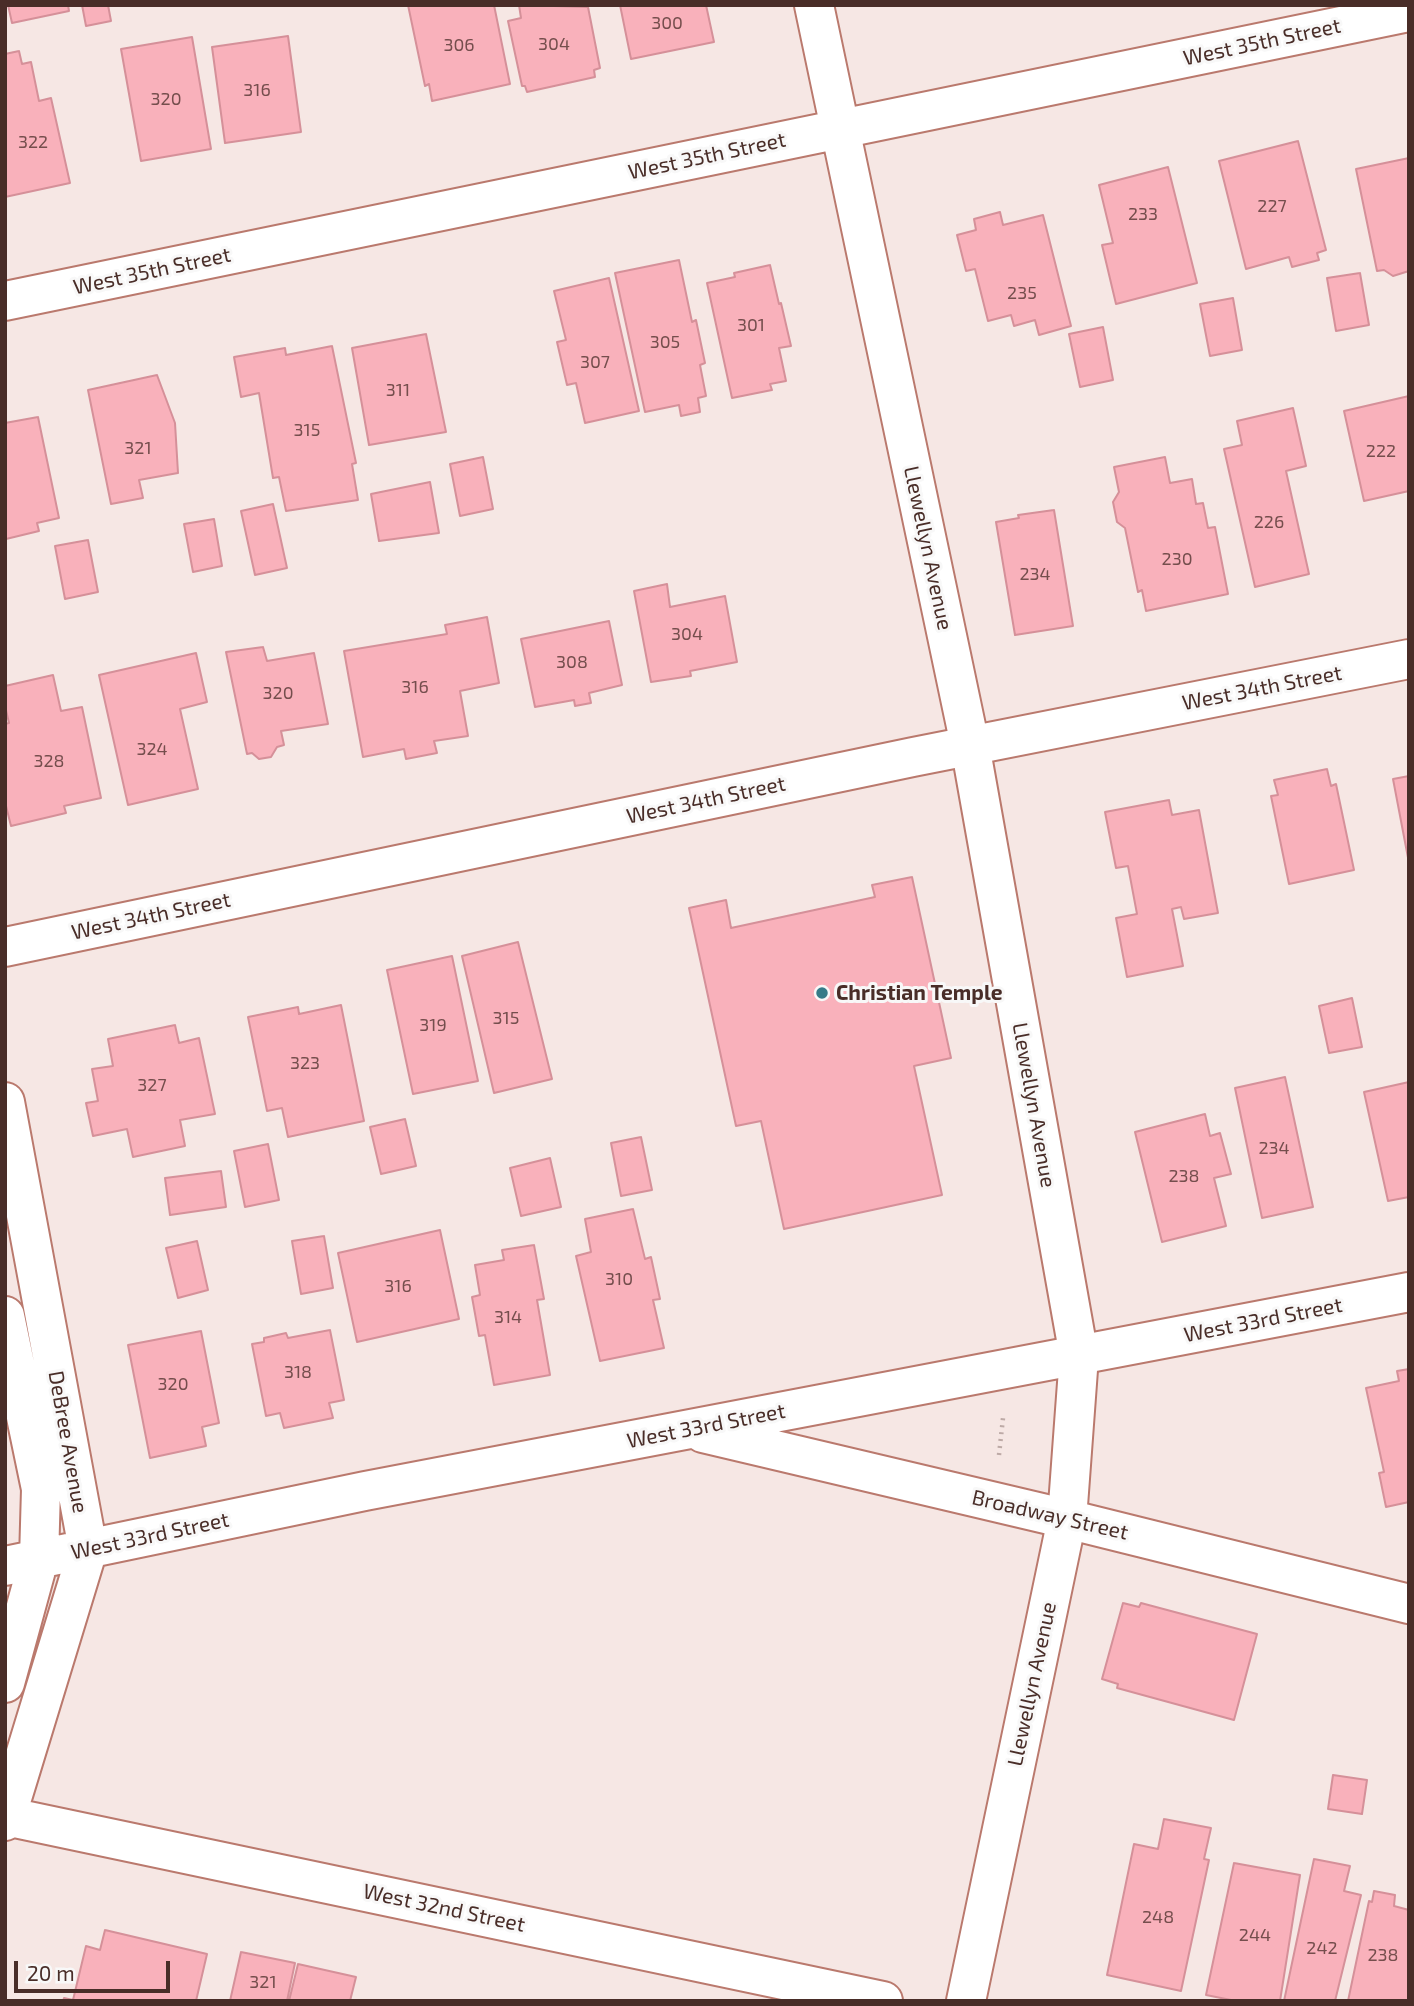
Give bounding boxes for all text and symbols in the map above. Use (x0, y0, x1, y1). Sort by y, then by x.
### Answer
house number: 300 (651, 12, 683, 34)
street label: West 35th Street (1181, 13, 1343, 71)
house number: 304 (538, 33, 570, 55)
house number: 306 (443, 34, 475, 56)
house number: 316 (243, 79, 271, 101)
house number: 320 (151, 88, 181, 110)
street label: West 35th Street (626, 127, 788, 185)
house number: 322 (18, 131, 48, 153)
house number: 227 (1257, 195, 1287, 217)
house number: 233 (1128, 203, 1158, 225)
street label: West 35th Street (71, 242, 233, 300)
house number: 235 (1007, 282, 1037, 304)
house number: 301 (737, 314, 765, 336)
house number: 305 (650, 331, 680, 353)
house number: 307 (580, 351, 610, 373)
house number: 311 (386, 379, 410, 401)
house number: 315 (294, 419, 320, 441)
house number: 321 (124, 437, 152, 459)
house number: 222 (1366, 440, 1396, 462)
street label: Llewellyn Avenue (898, 464, 958, 632)
house number: 226 (1254, 511, 1284, 533)
house number: 230 (1162, 548, 1192, 570)
house number: 234 (1019, 563, 1051, 585)
house number: 304 (671, 623, 703, 645)
house number: 308 (556, 651, 588, 673)
street label: West 34th Street (1180, 660, 1344, 716)
house number: 316 (401, 676, 429, 698)
house number: 320 (263, 682, 293, 704)
house number: 324 (136, 738, 168, 760)
house number: 328 (33, 750, 65, 772)
street label: West 34th Street (624, 771, 788, 829)
street label: West 34th Street (69, 887, 233, 945)
place label: Christian Temple (836, 980, 1003, 1006)
marker: Christian Temple (814, 985, 830, 1001)
house number: 315 (493, 1007, 519, 1029)
house number: 319 (419, 1014, 447, 1036)
street label: Llewellyn Avenue (1007, 1020, 1061, 1190)
house number: 323 (290, 1052, 320, 1074)
house number: 327 (137, 1074, 167, 1096)
house number: 234 (1258, 1137, 1290, 1159)
house number: 238 (1168, 1165, 1200, 1187)
house number: 310 (605, 1268, 633, 1290)
house number: 316 (384, 1275, 412, 1297)
street label: West 33rd Street (1182, 1292, 1344, 1348)
house number: 314 (494, 1306, 522, 1328)
house number: 318 (284, 1361, 312, 1383)
street label: DeBree Avenue (43, 1369, 93, 1515)
house number: 320 (158, 1373, 188, 1395)
street label: West 33rd Street (625, 1398, 787, 1454)
street label: Broadway Street (969, 1485, 1131, 1545)
street label: West 33rd Street (69, 1507, 231, 1565)
street label: Llewellyn Avenue (1002, 1600, 1062, 1768)
street label: West 32nd Street (361, 1879, 527, 1937)
house number: 248 (1142, 1906, 1174, 1928)
house number: 244 (1239, 1924, 1271, 1946)
house number: 242 (1306, 1937, 1338, 1959)
house number: 238 (1367, 1944, 1399, 1966)
scale bar (18, 1946, 173, 1990)
text: 20 m (27, 1960, 75, 1985)
house number: 321 (249, 1971, 277, 1993)

